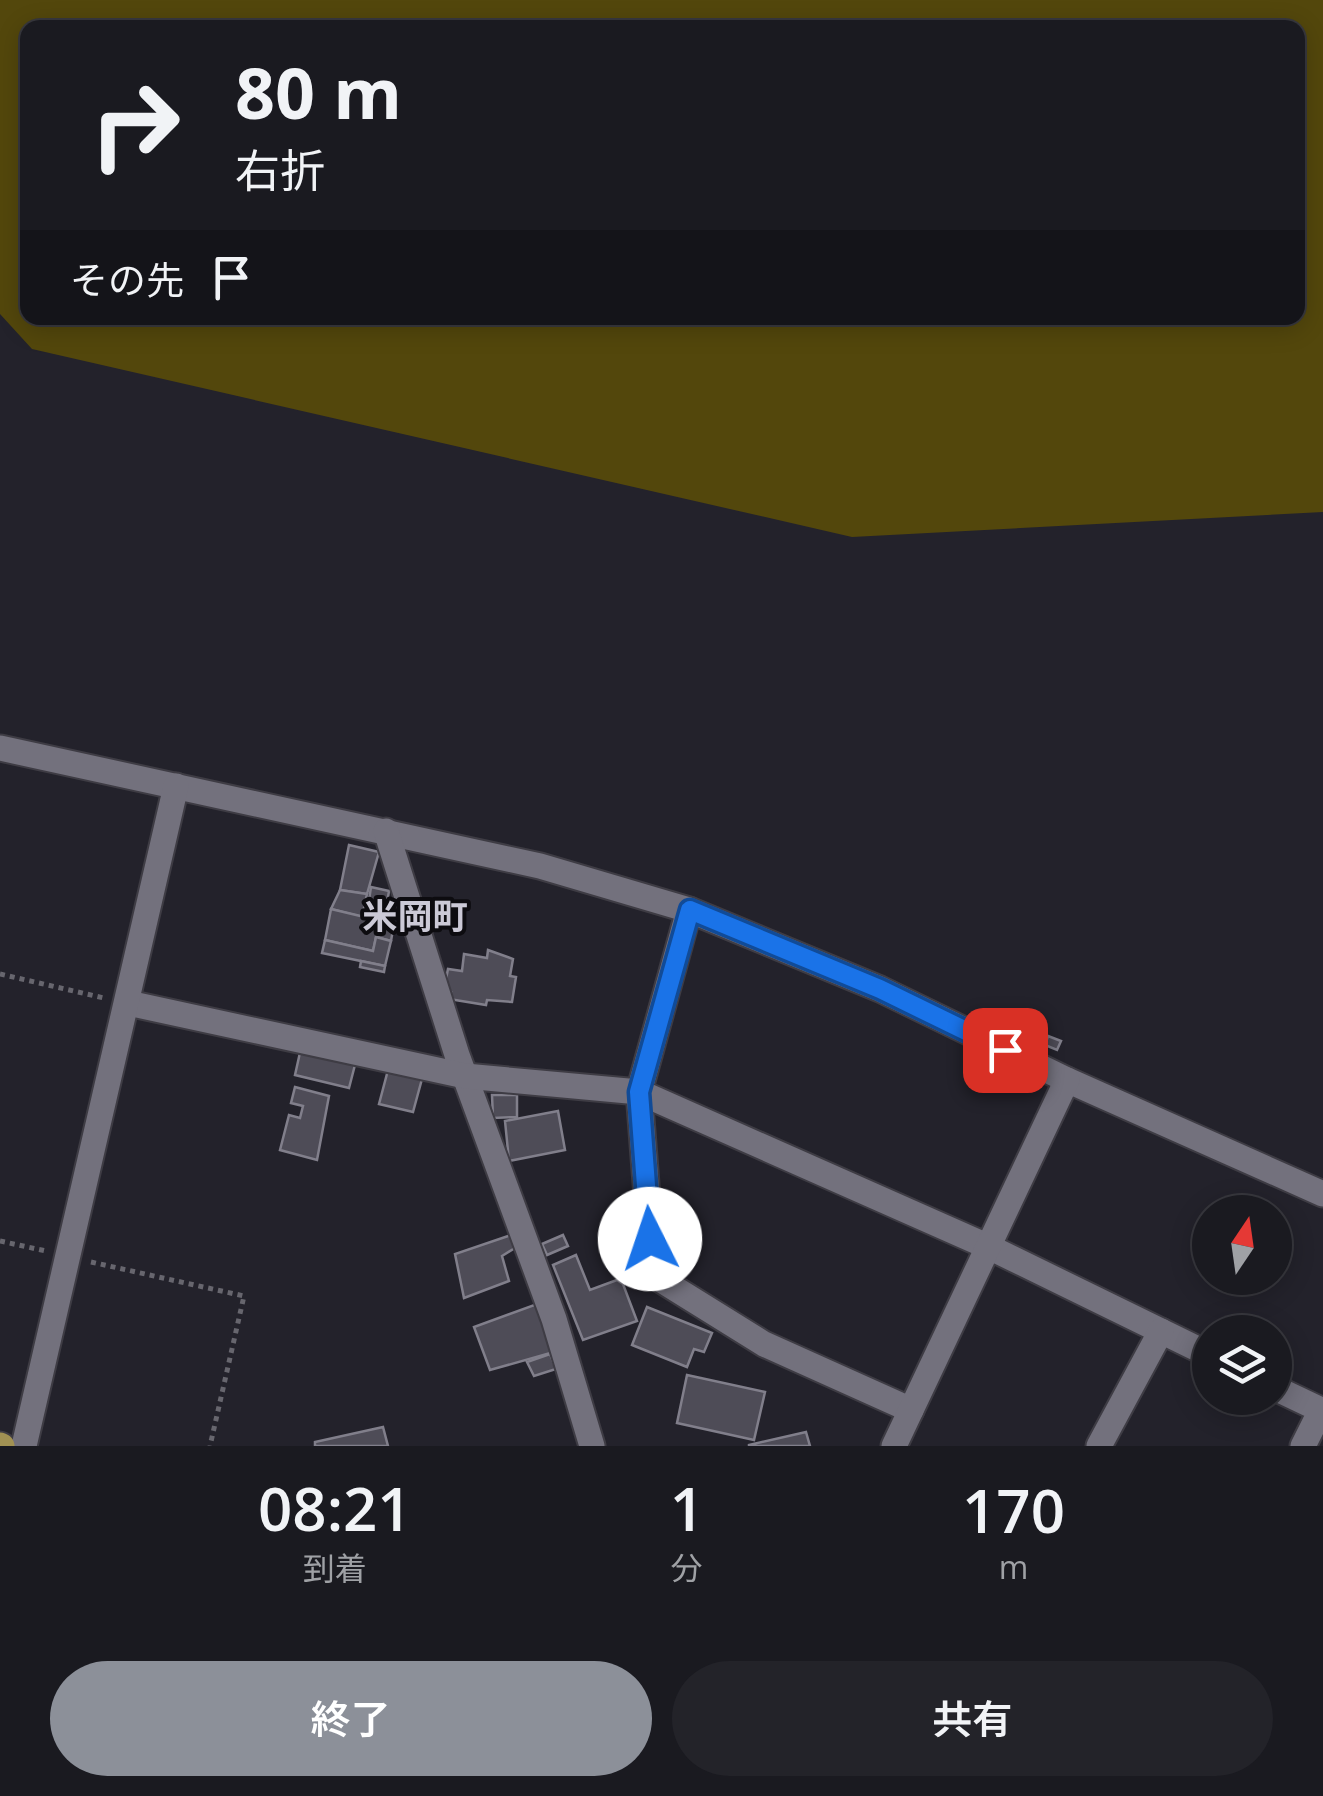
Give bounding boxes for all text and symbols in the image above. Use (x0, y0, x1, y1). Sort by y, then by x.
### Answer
text: 80 m (235, 44, 402, 140)
icon: right (70, 60, 200, 190)
text: 右折 (235, 139, 325, 200)
icon: arrive (204, 250, 259, 305)
text: その先 (70, 253, 184, 305)
district label: 米岡町 (362, 892, 468, 939)
pin (963, 1008, 1048, 1093)
icon: arrive (978, 1023, 1033, 1078)
position arrow (598, 1187, 702, 1291)
north arrow (1192, 1195, 1292, 1295)
map controls (1192, 1195, 1292, 1415)
button: layers (1192, 1315, 1292, 1415)
text: 08:21 (258, 1467, 412, 1549)
text: 1 (670, 1467, 704, 1549)
text: 170 (962, 1469, 1065, 1551)
text: m (999, 1545, 1028, 1588)
text: 到着 (303, 1546, 367, 1589)
text: 分 (671, 1546, 703, 1589)
button: 終了 (50, 1661, 652, 1776)
button: 共有 (672, 1661, 1273, 1776)

